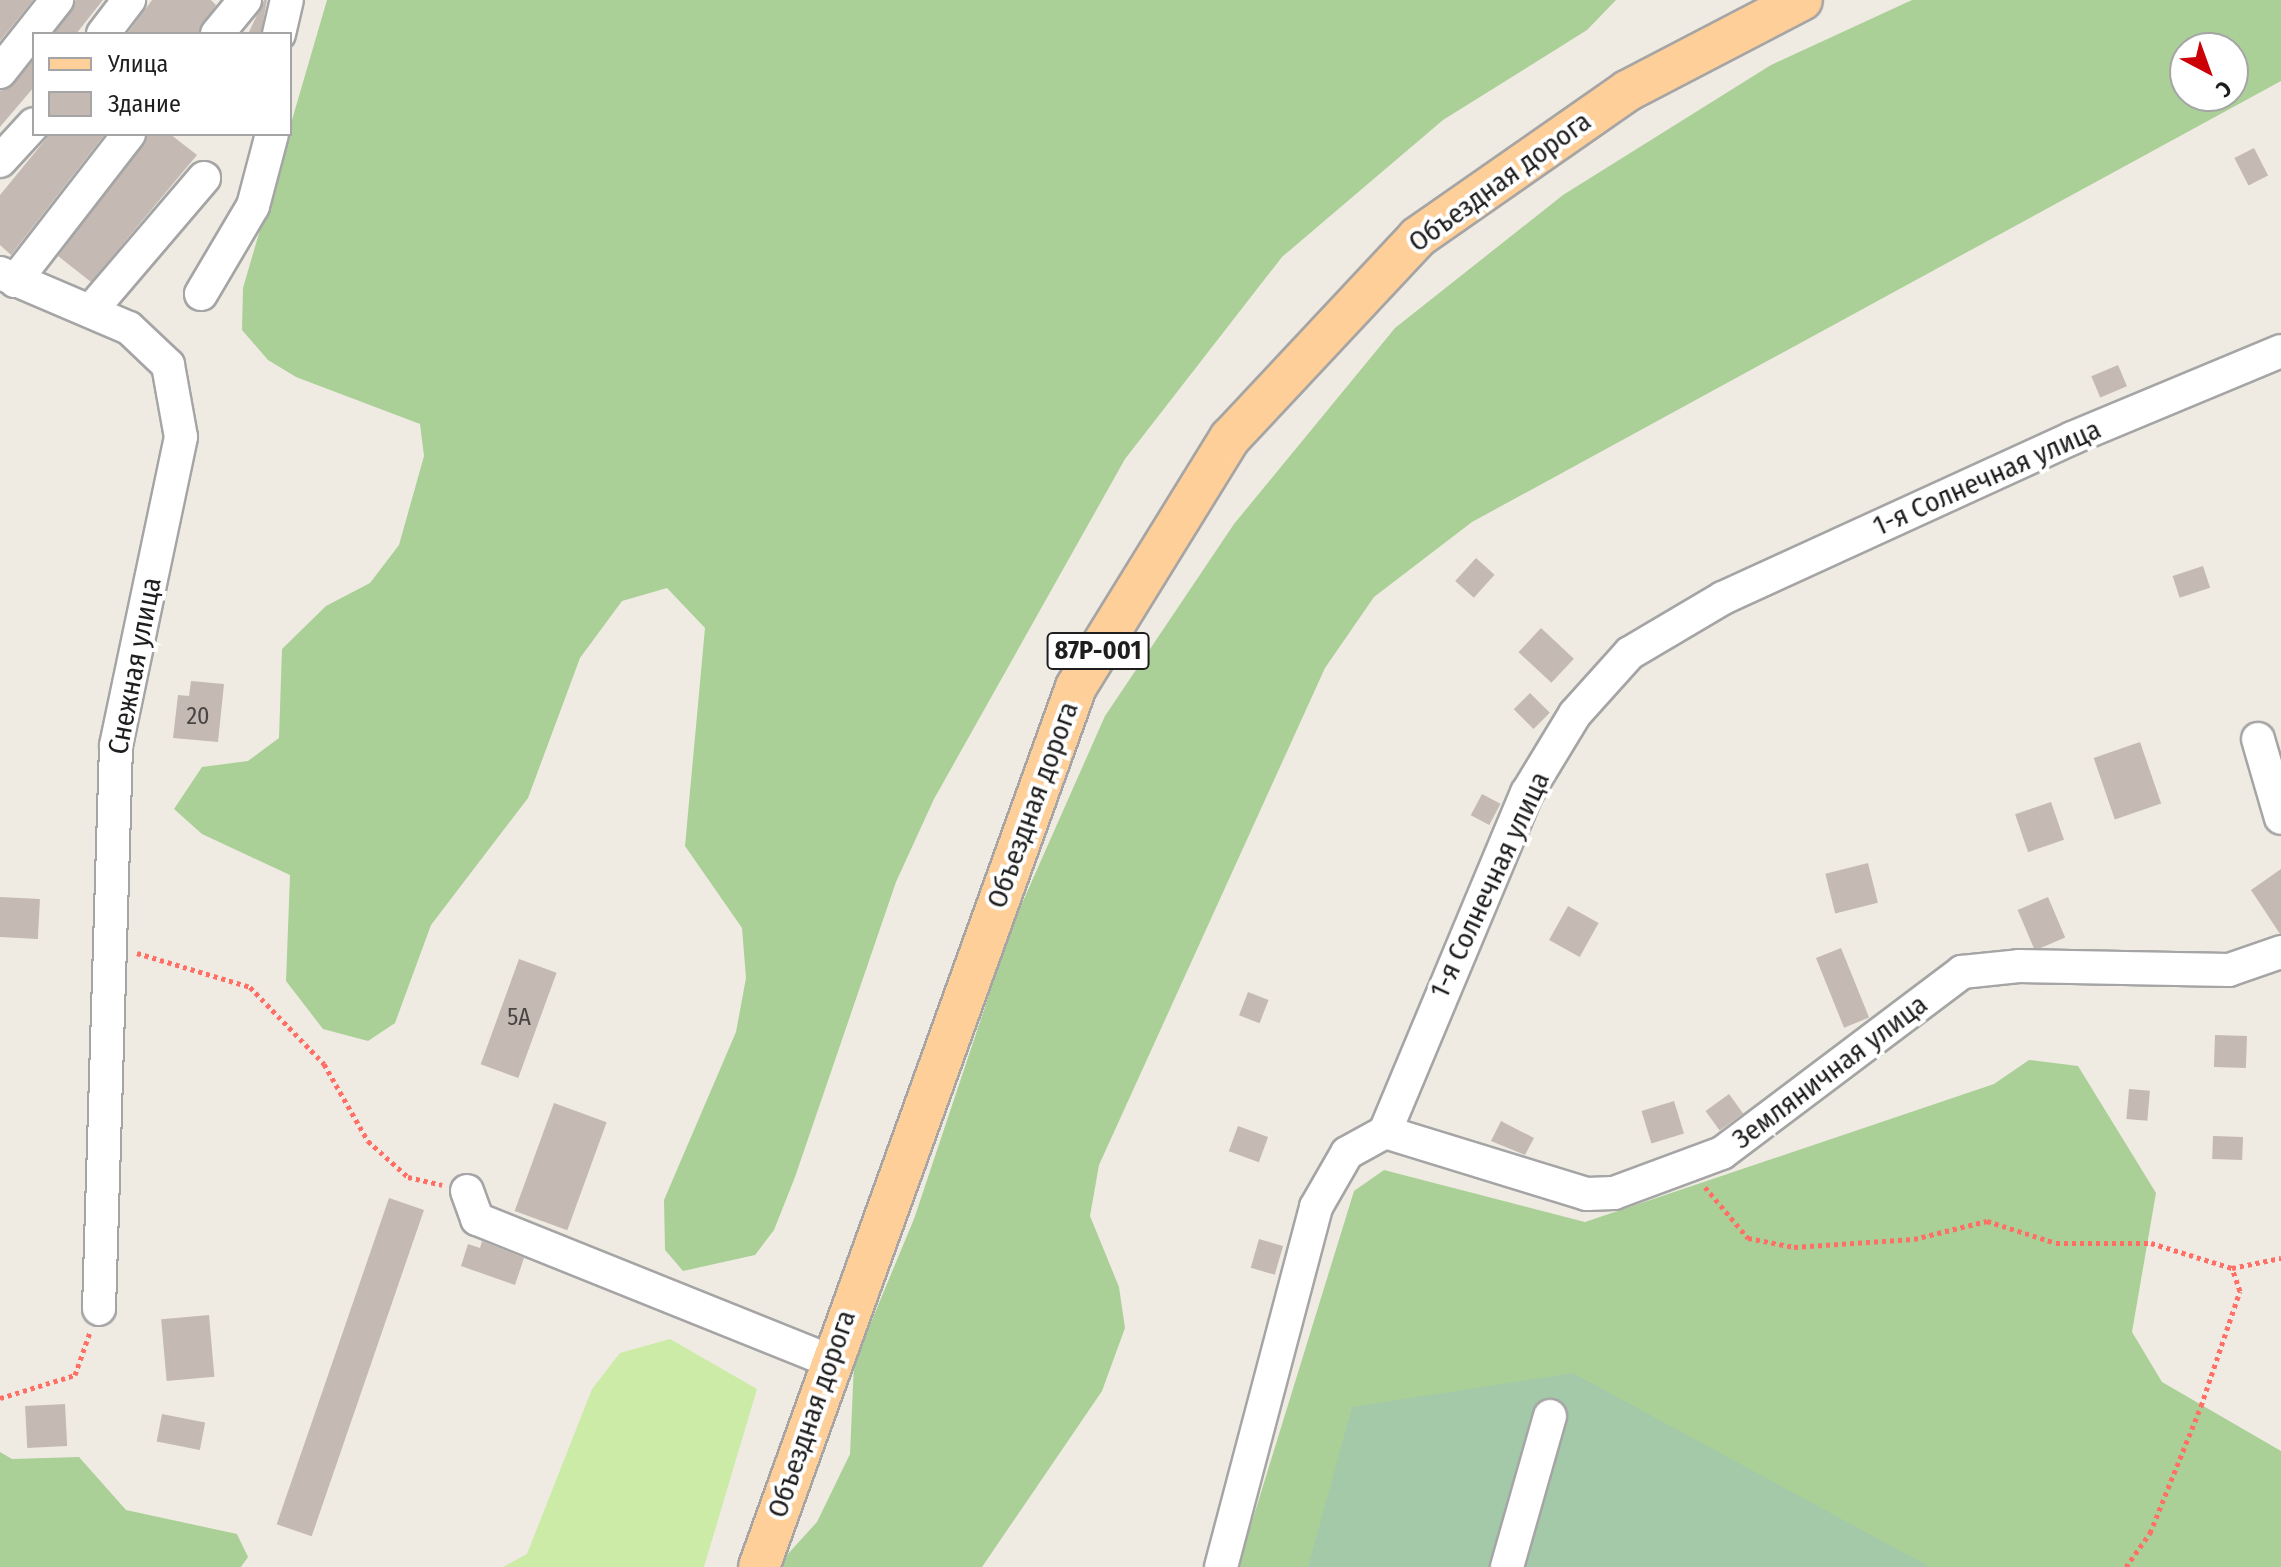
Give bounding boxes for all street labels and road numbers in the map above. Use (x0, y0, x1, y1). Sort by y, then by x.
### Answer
street label: Объездная дорога (1402, 105, 1598, 259)
street label: 1-я Солнечная улица (1868, 413, 2106, 543)
street label: Снежная улица (101, 575, 169, 757)
road number: 87Р-001 (1046, 629, 1150, 673)
street label: Объездная дорога (980, 697, 1086, 913)
street label: 1-я Солнечная улица (1423, 767, 1557, 1003)
street label: Земляничная улица (1726, 988, 1934, 1156)
street label: Объездная дорога (761, 1306, 863, 1522)

